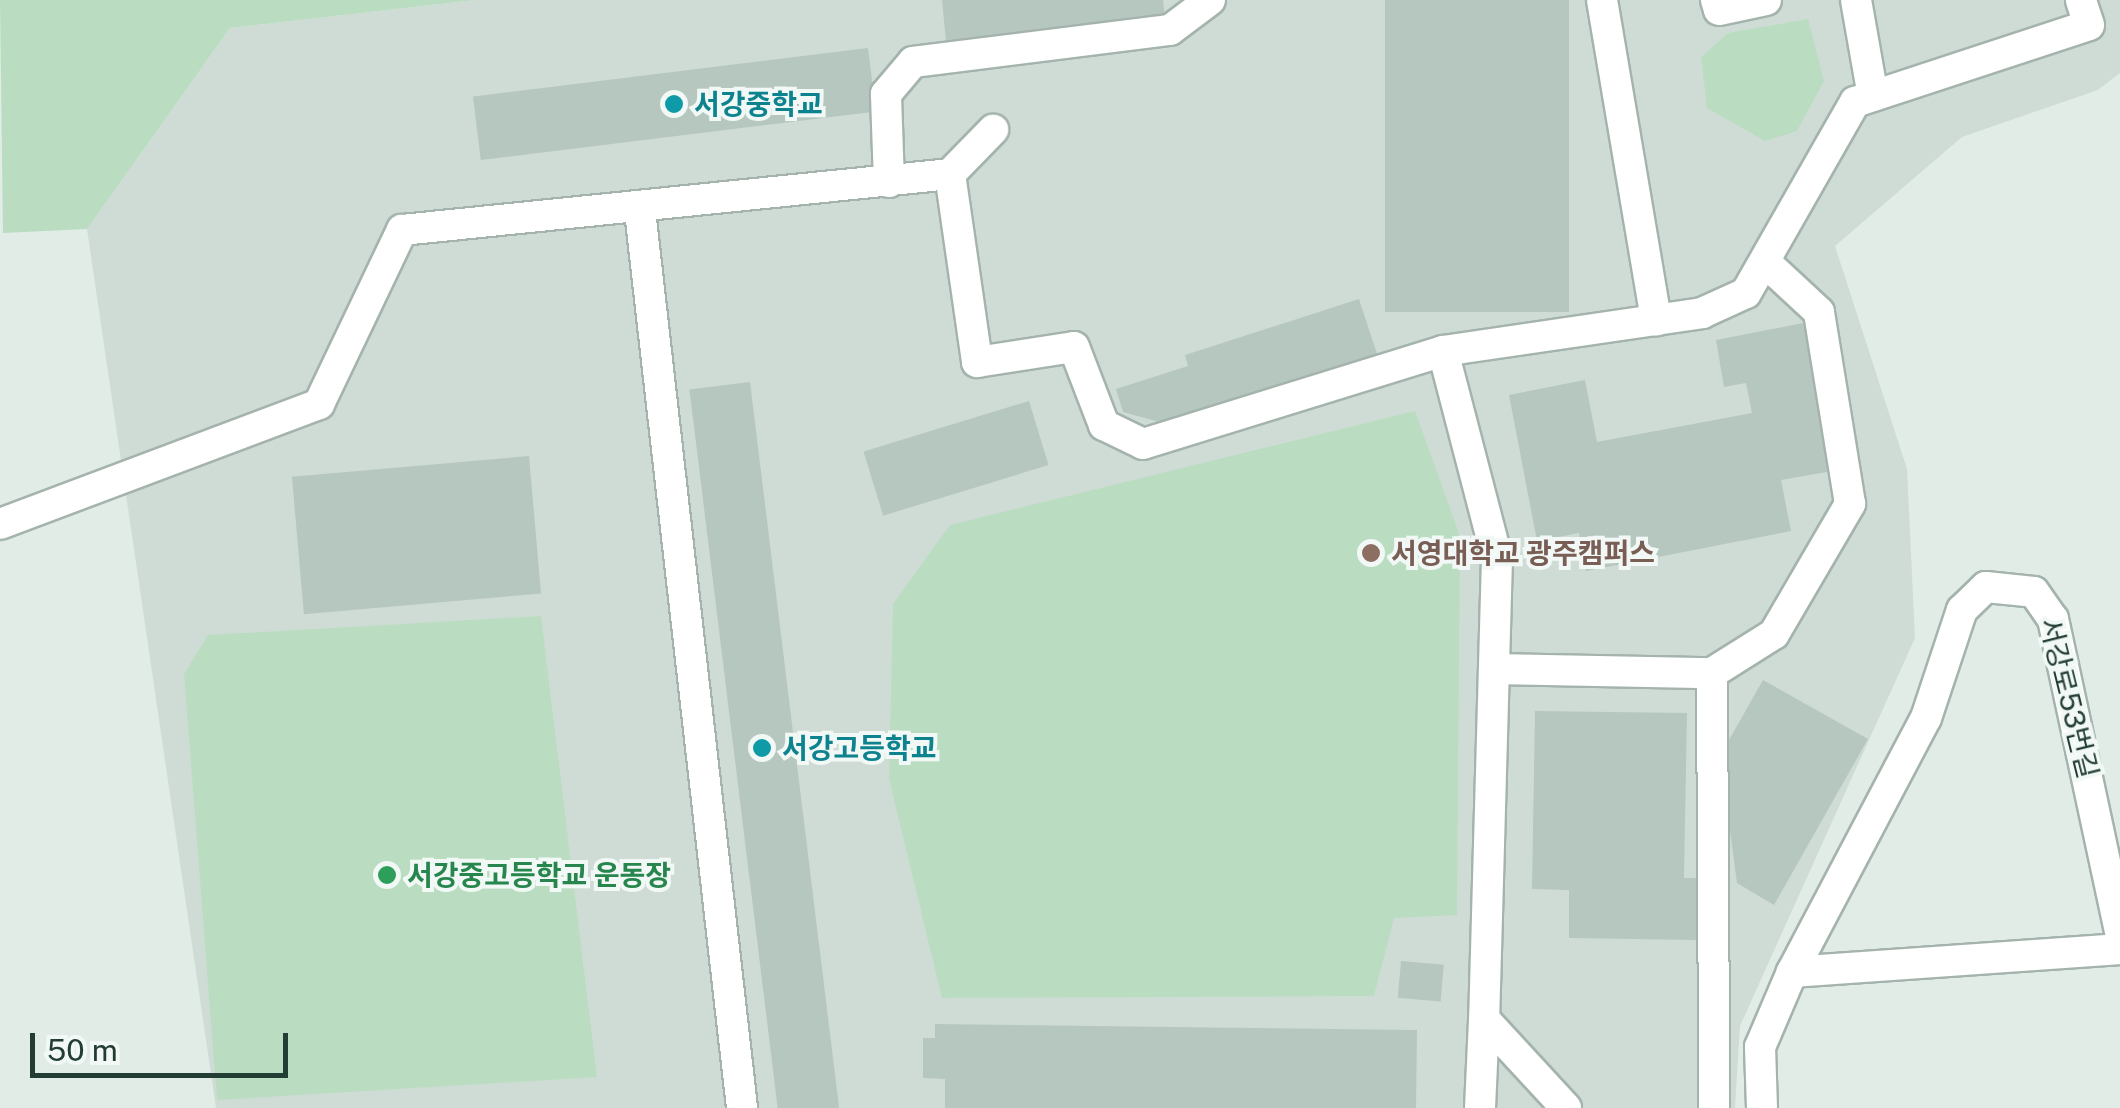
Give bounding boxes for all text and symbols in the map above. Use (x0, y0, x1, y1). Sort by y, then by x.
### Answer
place label: 서강중학교 (694, 87, 823, 121)
marker: 서강중학교 (663, 93, 685, 115)
place label: 서영대학교 광주캠퍼스 (1391, 536, 1655, 570)
marker: 서영대학교 광주캠퍼스 (1360, 542, 1382, 564)
street label: 서강로53번길 (2033, 614, 2105, 782)
place label: 서강고등학교 (782, 731, 937, 765)
marker: 서강고등학교 (751, 737, 773, 759)
place label: 서강중고등학교 운동장 (407, 858, 671, 892)
marker: 서강중고등학교 운동장 (376, 864, 398, 886)
scale bar (35, 1013, 292, 1075)
text: 50 m (47, 1032, 118, 1068)

